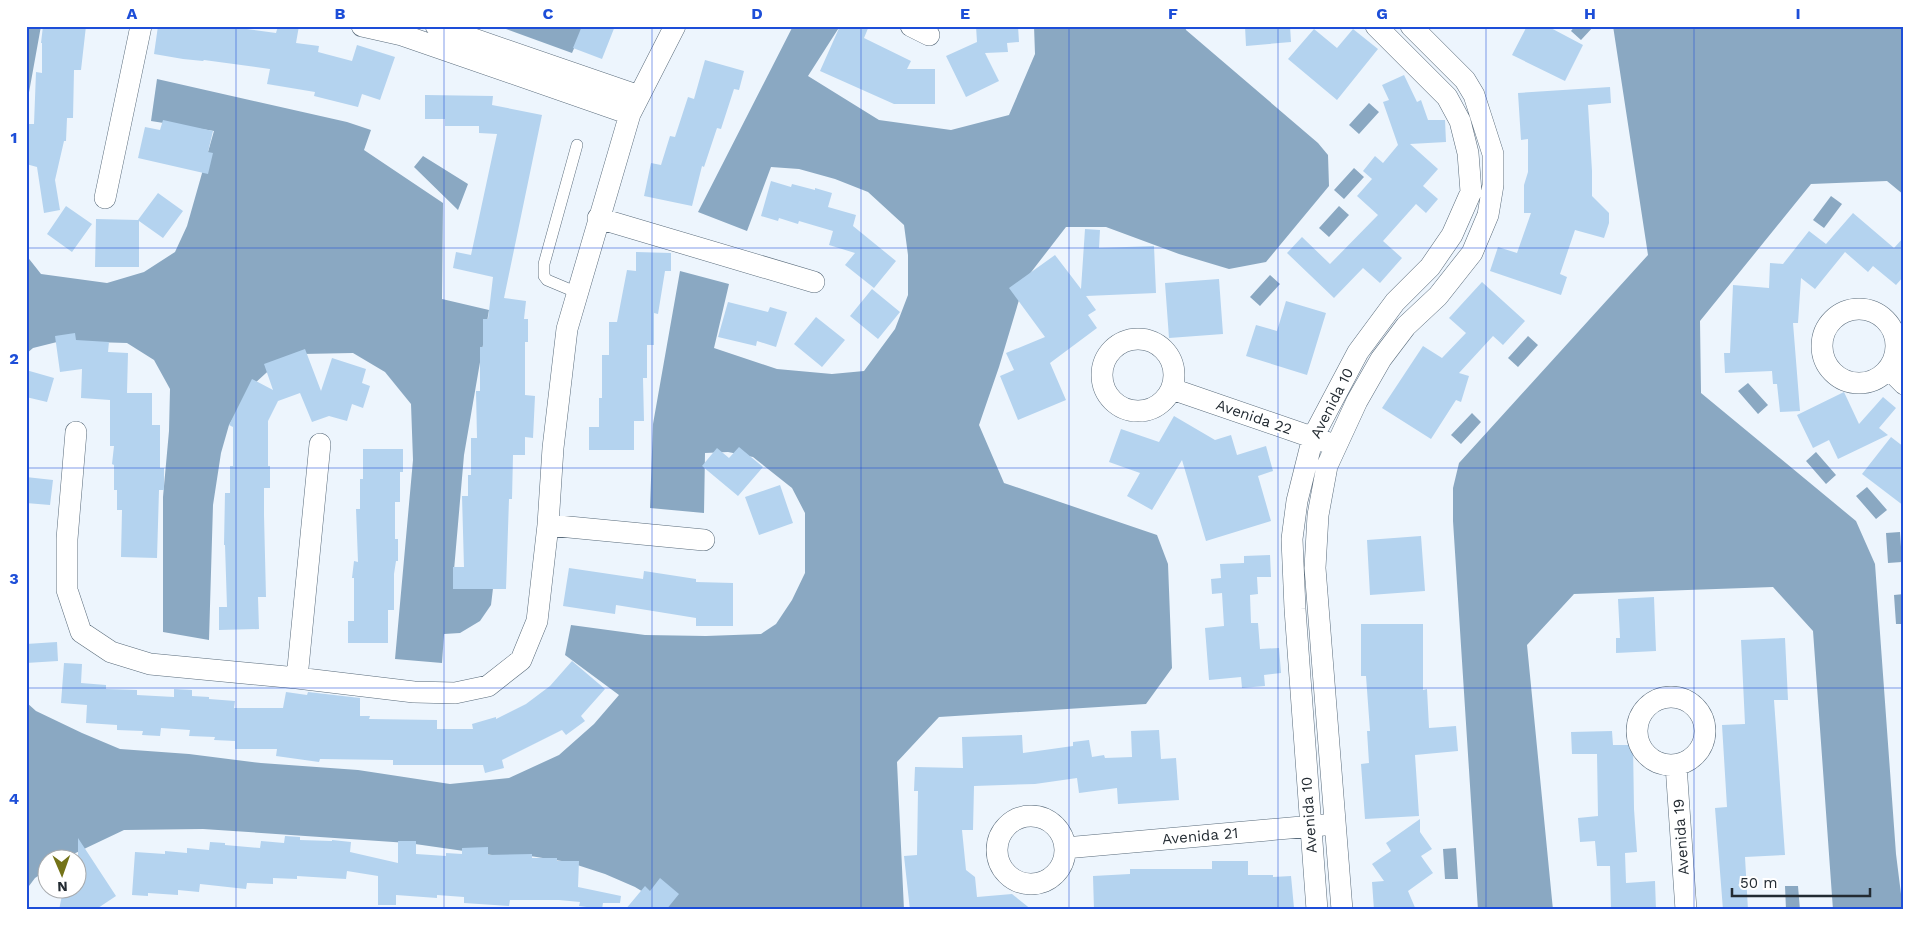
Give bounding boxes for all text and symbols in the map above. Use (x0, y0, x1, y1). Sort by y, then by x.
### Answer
text: A (127, 4, 138, 23)
text: B (335, 4, 346, 23)
text: C (543, 4, 554, 23)
text: D (751, 4, 763, 23)
text: E (960, 4, 970, 23)
text: F (1168, 4, 1178, 23)
text: G (1376, 4, 1388, 23)
text: H (1584, 4, 1596, 23)
text: I (1795, 4, 1801, 23)
text: 1 (11, 128, 17, 147)
text: 2 (9, 349, 19, 368)
street label: Avenida 10 (1307, 365, 1357, 441)
street label: Avenida 22 (1214, 396, 1294, 438)
text: 3 (9, 569, 19, 588)
street label: Avenida 10 (1297, 776, 1321, 854)
text: 4 (9, 789, 19, 808)
street label: Avenida 19 (1669, 798, 1693, 876)
street label: Avenida 21 (1161, 824, 1239, 848)
north arrow (38, 848, 88, 898)
scale bar (1732, 866, 1870, 898)
text: 50 m (1740, 874, 1777, 892)
text: N (57, 879, 68, 895)

